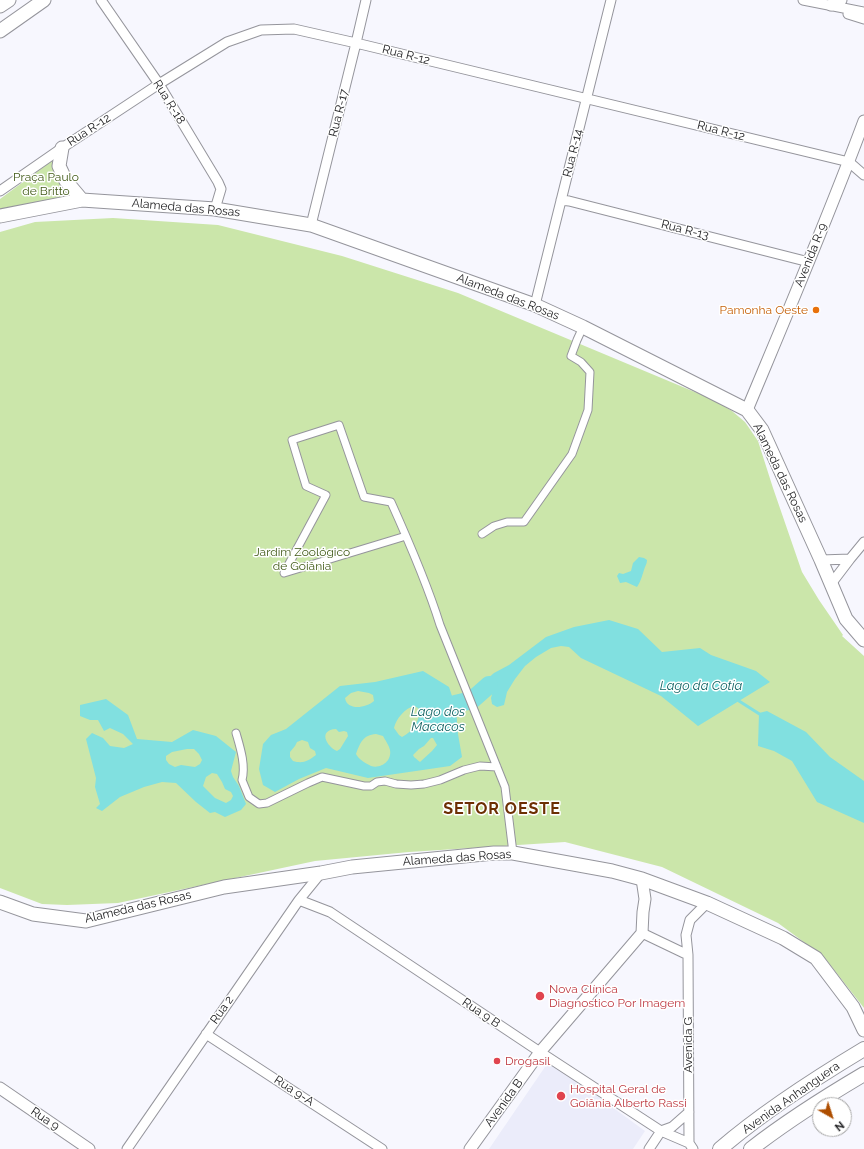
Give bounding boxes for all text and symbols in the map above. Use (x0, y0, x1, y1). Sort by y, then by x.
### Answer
street label: Rua R-12 (381, 42, 431, 68)
street label: Rua R-18 (150, 77, 188, 127)
street label: Rua R-17 (326, 88, 352, 138)
street label: Rua R-12 (65, 111, 113, 149)
street label: Rua R-12 (696, 118, 746, 144)
street label: Rua R-14 (560, 127, 586, 179)
park label: Praça Paulo de Britto (13, 170, 79, 198)
street label: Alameda das Rosas (131, 196, 241, 220)
street label: Rua R-13 (660, 217, 710, 243)
street label: Avenida R-9 (792, 221, 830, 289)
street label: Alameda das Rosas (455, 271, 561, 323)
place label: Pamonha Oeste (719, 303, 808, 317)
marker: Pamonha Oeste (811, 305, 821, 315)
street label: Alameda das Rosas (750, 421, 810, 525)
park label: Jardim Zoológico de Goiânia (254, 545, 350, 573)
water label: Lago da Cotia (660, 678, 742, 694)
water label: Lago dos Macacos (411, 704, 465, 735)
district label: SETOR OESTE (443, 799, 561, 819)
street label: Alameda das Rosas (402, 847, 512, 869)
street label: Alameda das Rosas (83, 888, 193, 926)
place label: Nova Clínica Diagnostico Por Imagem (549, 982, 685, 1010)
marker: Nova Clínica Diagnostico Por Imagem (534, 990, 546, 1002)
street label: Rua 2 (207, 993, 237, 1027)
street label: Rua 9 B (459, 995, 503, 1031)
street label: Avenida G (681, 1017, 695, 1073)
place label: Drogasil (505, 1054, 550, 1068)
marker: Drogasil (492, 1056, 502, 1066)
street label: Avenida Anhanguera (740, 1059, 842, 1137)
street label: Rua 9-A (271, 1073, 317, 1109)
street label: Avenida B (482, 1076, 526, 1130)
place label: Hospital Geral de Goiânia Alberto Rassi (570, 1082, 687, 1110)
marker: Hospital Geral de Goiânia Alberto Rassi (555, 1090, 567, 1102)
north arrow (812, 1097, 852, 1137)
street label: Rua 9 (28, 1104, 62, 1134)
text: N (832, 1118, 847, 1134)

